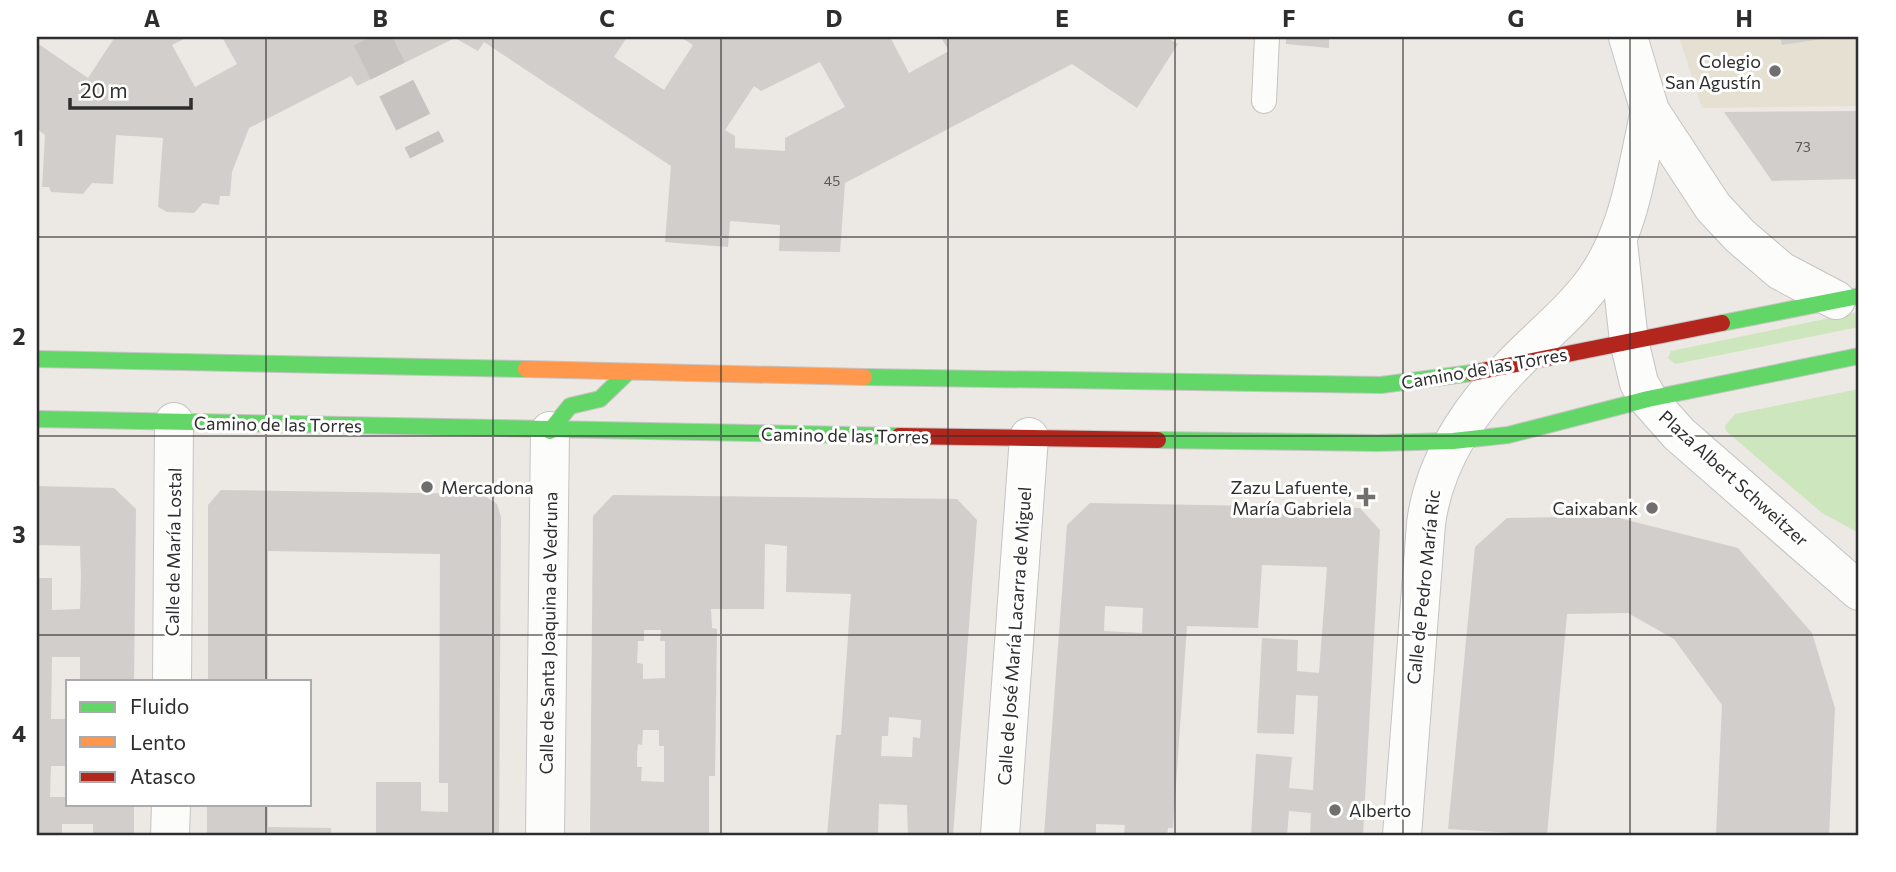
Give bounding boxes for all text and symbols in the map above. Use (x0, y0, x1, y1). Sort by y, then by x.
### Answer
text: A (144, 4, 161, 32)
text: B (372, 4, 388, 32)
text: C (599, 4, 615, 32)
text: D (826, 4, 843, 32)
text: E (1055, 4, 1069, 32)
text: F (1282, 4, 1296, 32)
text: G (1508, 4, 1524, 32)
text: H (1735, 4, 1753, 32)
place label: Colegio San Agustín (1665, 50, 1761, 93)
marker: Colegio San Agustín (1767, 63, 1783, 79)
scale bar (70, 66, 191, 110)
text: 20 m (80, 77, 128, 102)
text: 1 (14, 123, 24, 151)
house number: 73 (1795, 138, 1811, 155)
house number: 45 (824, 172, 840, 189)
text: 2 (12, 322, 26, 350)
street label: Camino de las Torres (1399, 343, 1569, 393)
street label: Plaza Albert Schweitzer (1655, 405, 1813, 551)
street label: Camino de las Torres (194, 412, 362, 436)
street label: Camino de las Torres (761, 423, 929, 447)
street label: Calle de María Lostal (161, 467, 185, 637)
place label: Mercadona (441, 476, 534, 498)
place label: Zazu Lafuente, María Gabriela (1231, 476, 1352, 519)
marker: Mercadona (419, 479, 435, 495)
street label: Calle de José María Lacarra de Miguel (993, 486, 1035, 786)
street label: Calle de Pedro María Ric (1402, 488, 1444, 686)
marker: Zazu Lafuente, María Gabriela (1358, 489, 1374, 505)
street label: Calle de Santa Joaquina de Vedruna (535, 491, 561, 775)
place label: Caixabank (1553, 497, 1638, 519)
marker: Caixabank (1644, 500, 1660, 516)
text: 3 (12, 520, 26, 548)
legend (66, 680, 312, 806)
text: Fluido (130, 693, 189, 718)
text: 4 (12, 719, 26, 747)
text: Lento (130, 729, 186, 754)
text: Atasco (130, 763, 196, 788)
place label: Alberto (1349, 799, 1411, 821)
marker: Alberto (1327, 802, 1343, 818)

